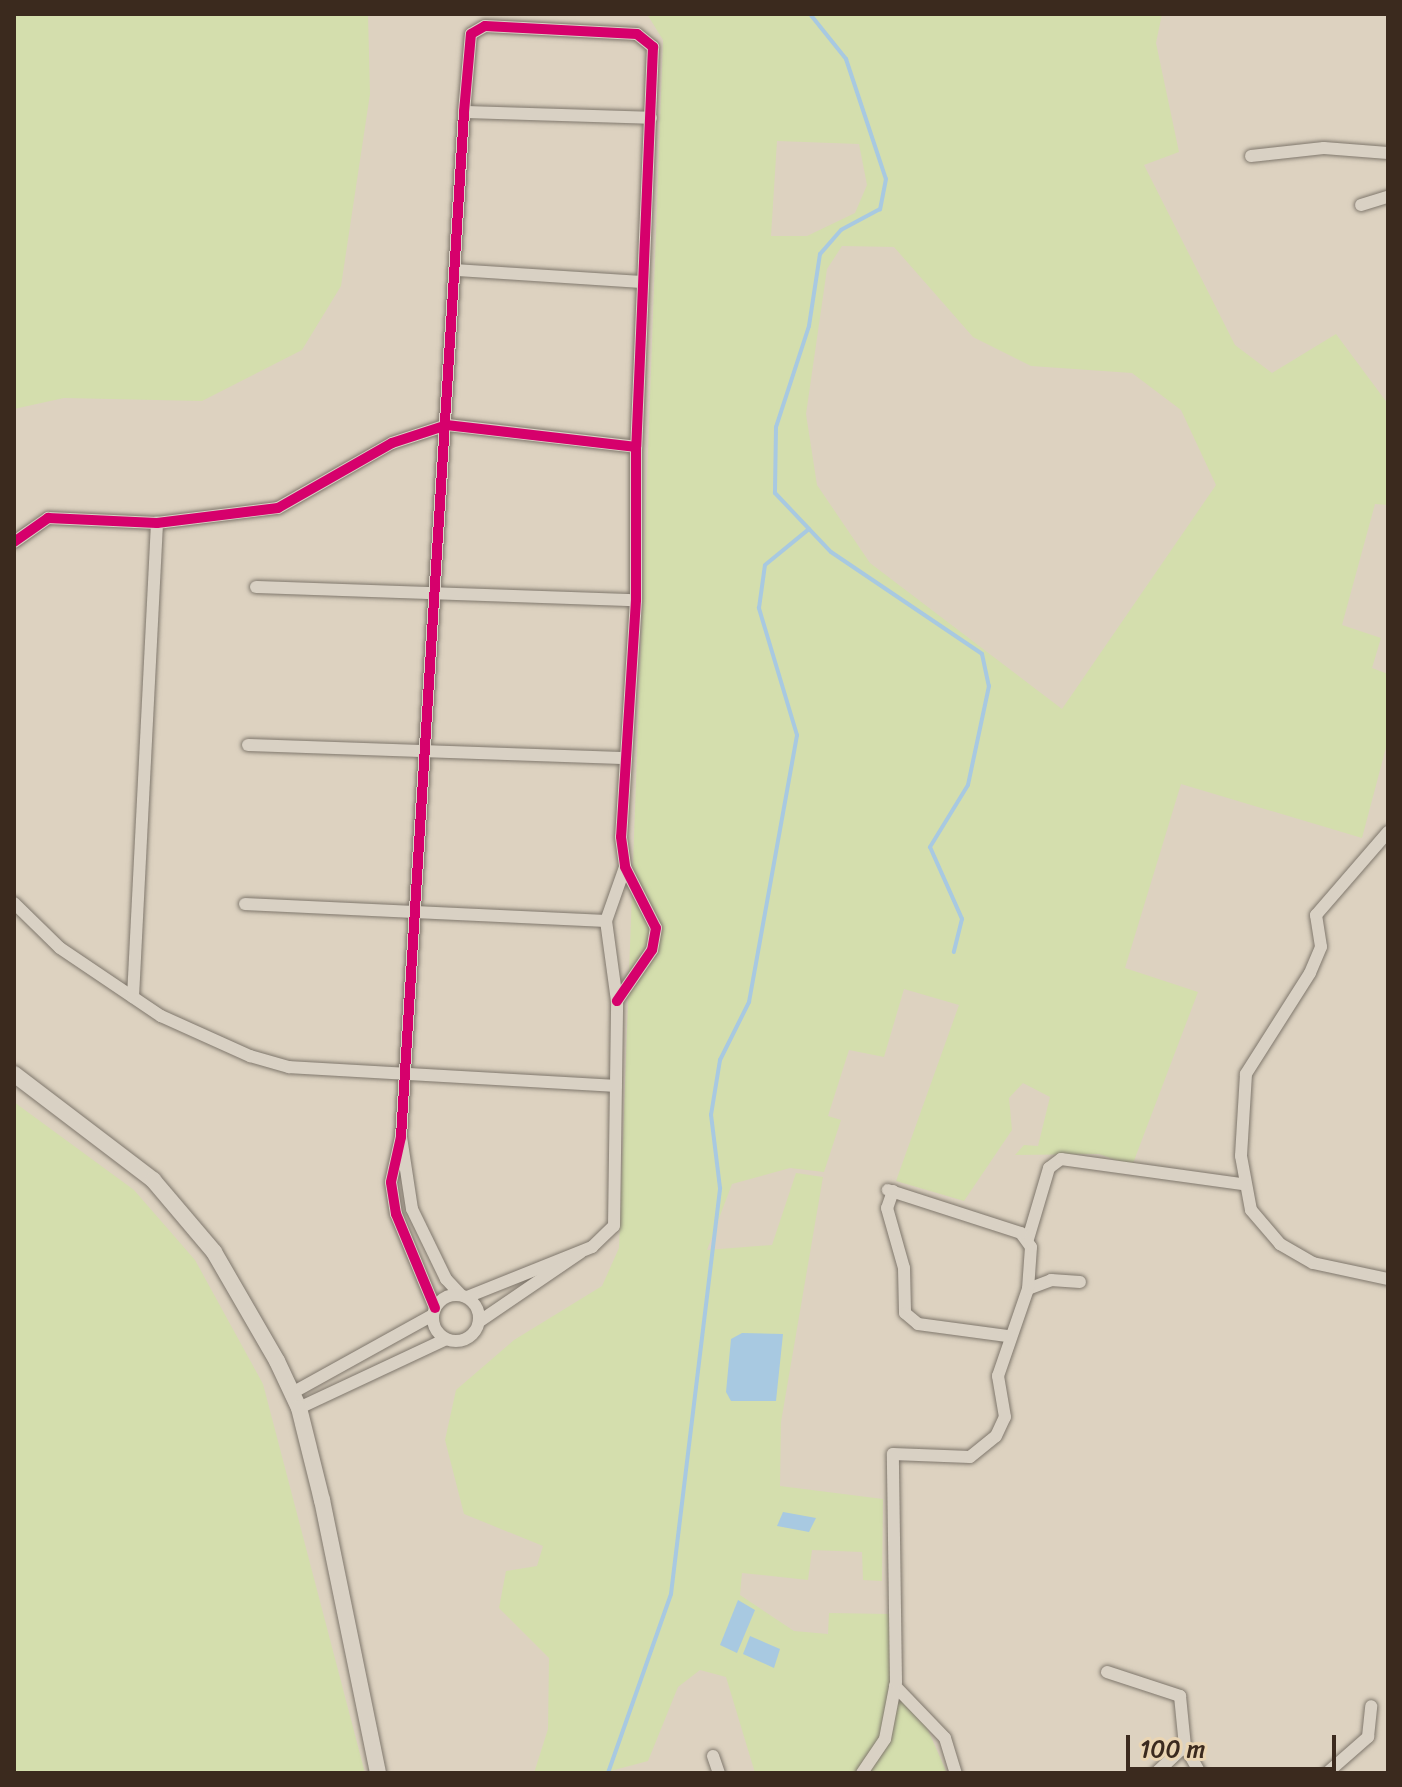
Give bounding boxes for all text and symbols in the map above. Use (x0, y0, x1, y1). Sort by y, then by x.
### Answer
scale bar (1130, 1719, 1340, 1769)
text: 100 m (1140, 1728, 1205, 1770)

